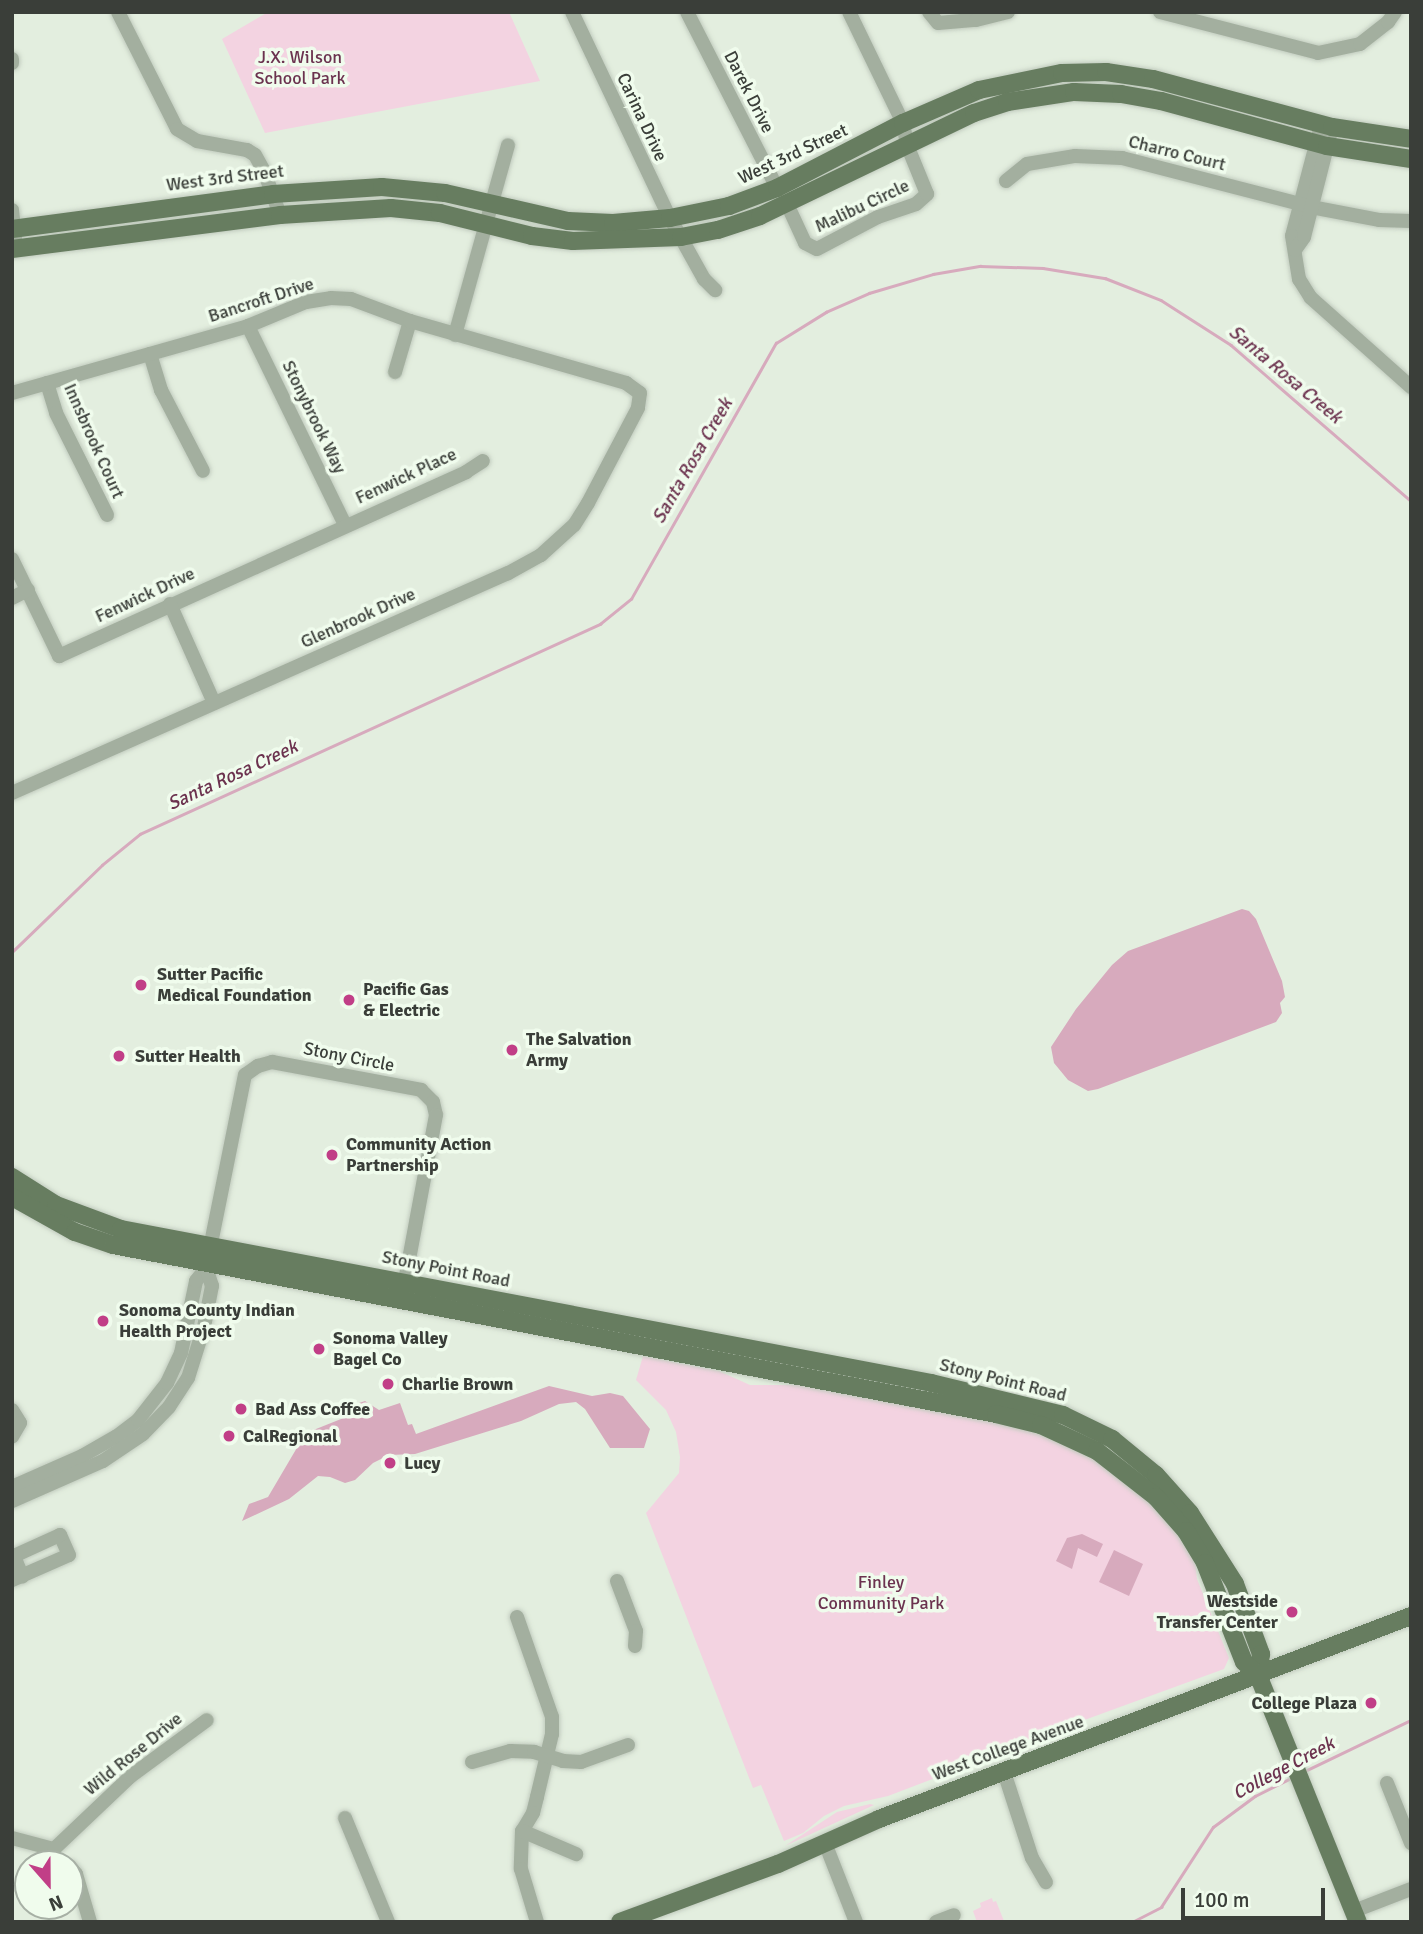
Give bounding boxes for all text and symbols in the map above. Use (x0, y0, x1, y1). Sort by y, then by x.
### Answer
park label: J.X. Wilson School Park (255, 47, 345, 90)
street label: Darek Drive (719, 47, 779, 137)
street label: Carina Drive (612, 69, 672, 165)
street label: West 3rd Street (735, 119, 851, 189)
street label: Charro Court (1126, 131, 1228, 175)
street label: West 3rd Street (165, 160, 285, 196)
street label: Malibu Circle (811, 175, 913, 237)
street label: Bancroft Drive (205, 273, 317, 327)
water label: Santa Rosa Creek (1224, 321, 1346, 429)
street label: Stonybrook Way (277, 357, 351, 477)
street label: Innsbrook Court (59, 380, 129, 502)
water label: Santa Rosa Creek (648, 394, 738, 528)
street label: Fenwick Place (352, 443, 460, 509)
street label: Fenwick Drive (92, 563, 198, 627)
street label: Glenbrook Drive (297, 583, 419, 653)
water label: Santa Rosa Creek (164, 736, 302, 816)
place label: Sutter Pacific Medical Foundation (157, 964, 312, 1006)
marker: Sutter Pacific Medical Foundation (131, 975, 151, 995)
place label: Pacific Gas & Electric (363, 979, 449, 1021)
marker: Pacific Gas & Electric (341, 992, 357, 1008)
place label: The Salvation Army (526, 1029, 632, 1072)
street label: Stony Circle (302, 1038, 396, 1076)
marker: The Salvation Army (504, 1042, 520, 1058)
place label: Sutter Health (135, 1045, 241, 1067)
marker: Sutter Health (109, 1046, 129, 1066)
place label: Community Action Partnership (346, 1134, 491, 1176)
marker: Community Action Partnership (324, 1147, 340, 1163)
street label: Stony Point Road (380, 1246, 512, 1292)
place label: Sonoma County Indian Health Project (119, 1300, 295, 1342)
marker: Sonoma County Indian Health Project (93, 1311, 113, 1331)
place label: Sonoma Valley Bagel Co (333, 1328, 448, 1370)
marker: Sonoma Valley Bagel Co (311, 1341, 327, 1357)
street label: Stony Point Road (937, 1354, 1069, 1406)
place label: Charlie Brown (402, 1373, 513, 1395)
marker: Charlie Brown (380, 1376, 396, 1392)
place label: Bad Ass Coffee (255, 1398, 370, 1420)
marker: Bad Ass Coffee (233, 1401, 249, 1417)
place label: CalRegional (243, 1425, 338, 1447)
marker: CalRegional (221, 1428, 237, 1444)
place label: Lucy (404, 1452, 441, 1474)
marker: Lucy (382, 1455, 398, 1471)
park label: Finley Community Park (818, 1572, 944, 1614)
place label: Westside Transfer Center (1157, 1591, 1278, 1634)
marker: Westside Transfer Center (1284, 1604, 1300, 1620)
place label: College Plaza (1252, 1692, 1357, 1714)
marker: College Plaza (1363, 1695, 1379, 1711)
street label: Wild Rose Drive (80, 1708, 186, 1800)
street label: West College Avenue (929, 1711, 1087, 1785)
water label: College Creek (1229, 1733, 1339, 1805)
north arrow (14, 1850, 84, 1920)
scale bar (1185, 1874, 1328, 1918)
text: 100 m (1194, 1887, 1249, 1913)
text: N (45, 1889, 66, 1916)

